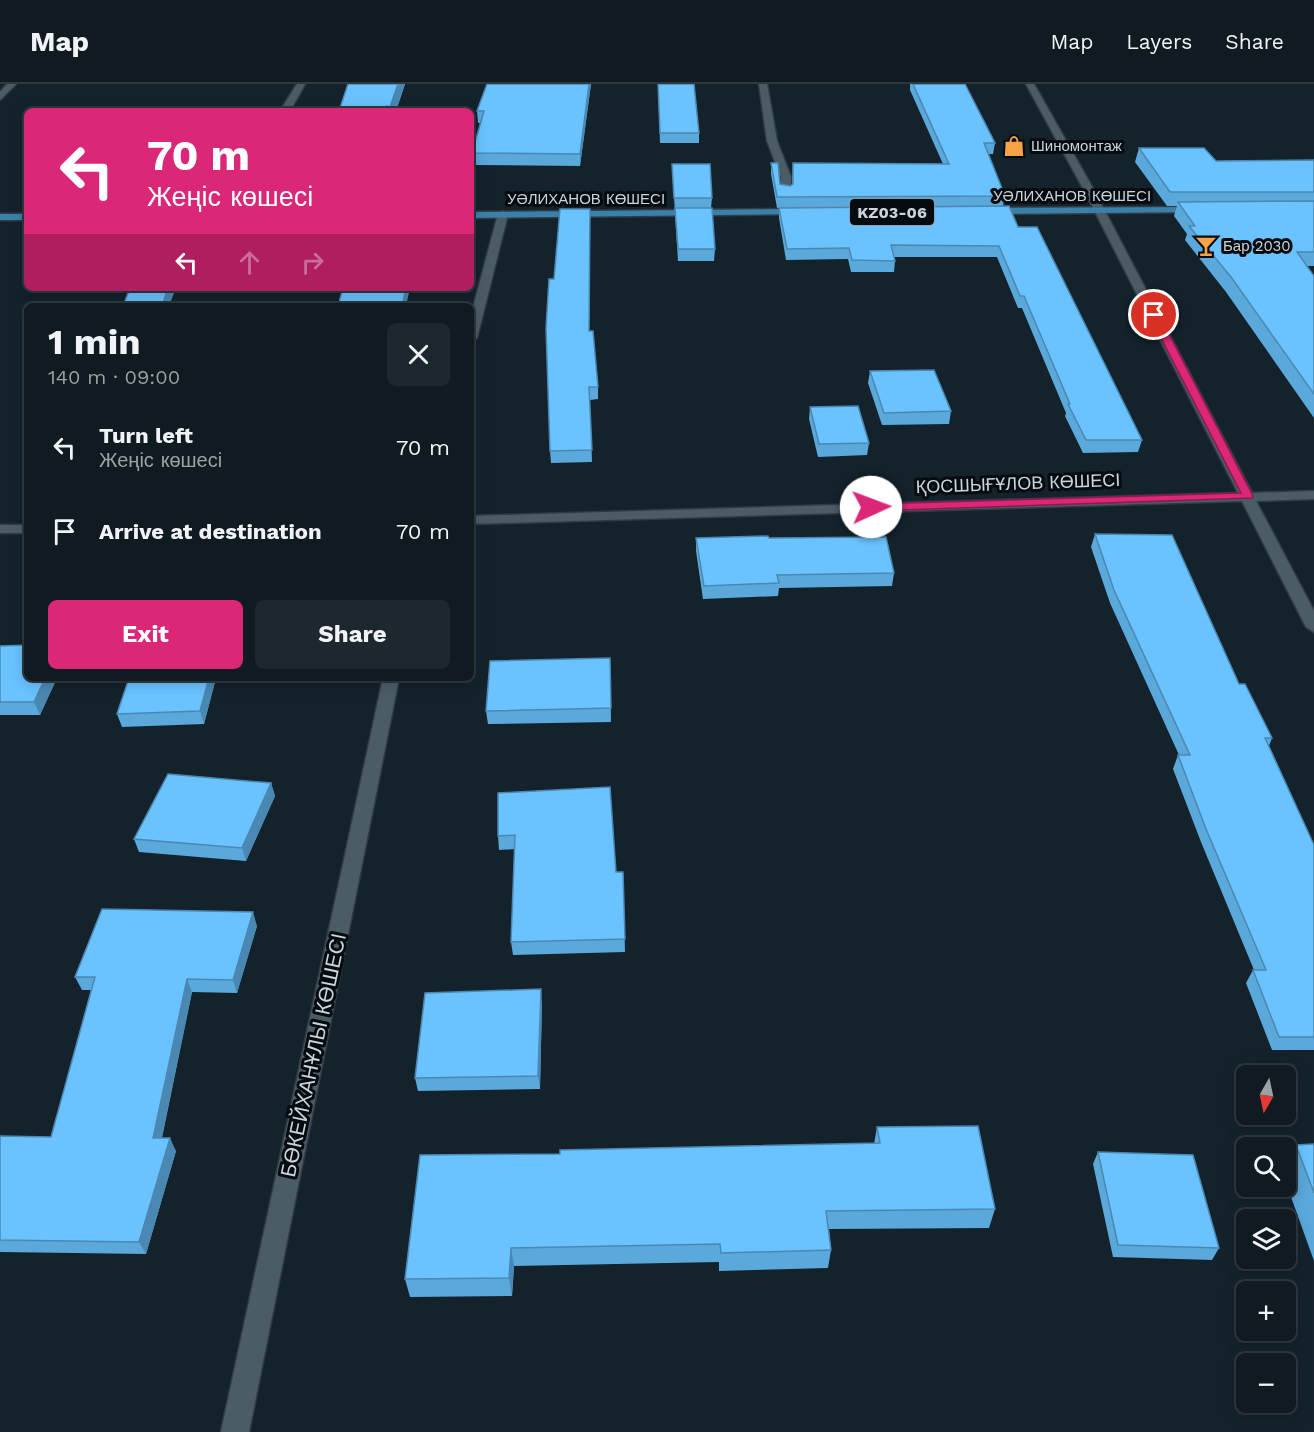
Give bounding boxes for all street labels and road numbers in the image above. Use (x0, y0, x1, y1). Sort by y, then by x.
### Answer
street label: УӘЛИХАНОВ КӨШЕСІ (993, 187, 1151, 205)
street label: УӘЛИХАНОВ КӨШЕСІ (507, 190, 665, 208)
road number: KZ03-06 (850, 199, 934, 225)
street label: ҚОСШЫҒҰЛОВ КӨШЕСІ (915, 469, 1121, 497)
street label: БӨКЕЙХАНҰЛЫ КӨШЕСІ (275, 931, 351, 1179)

